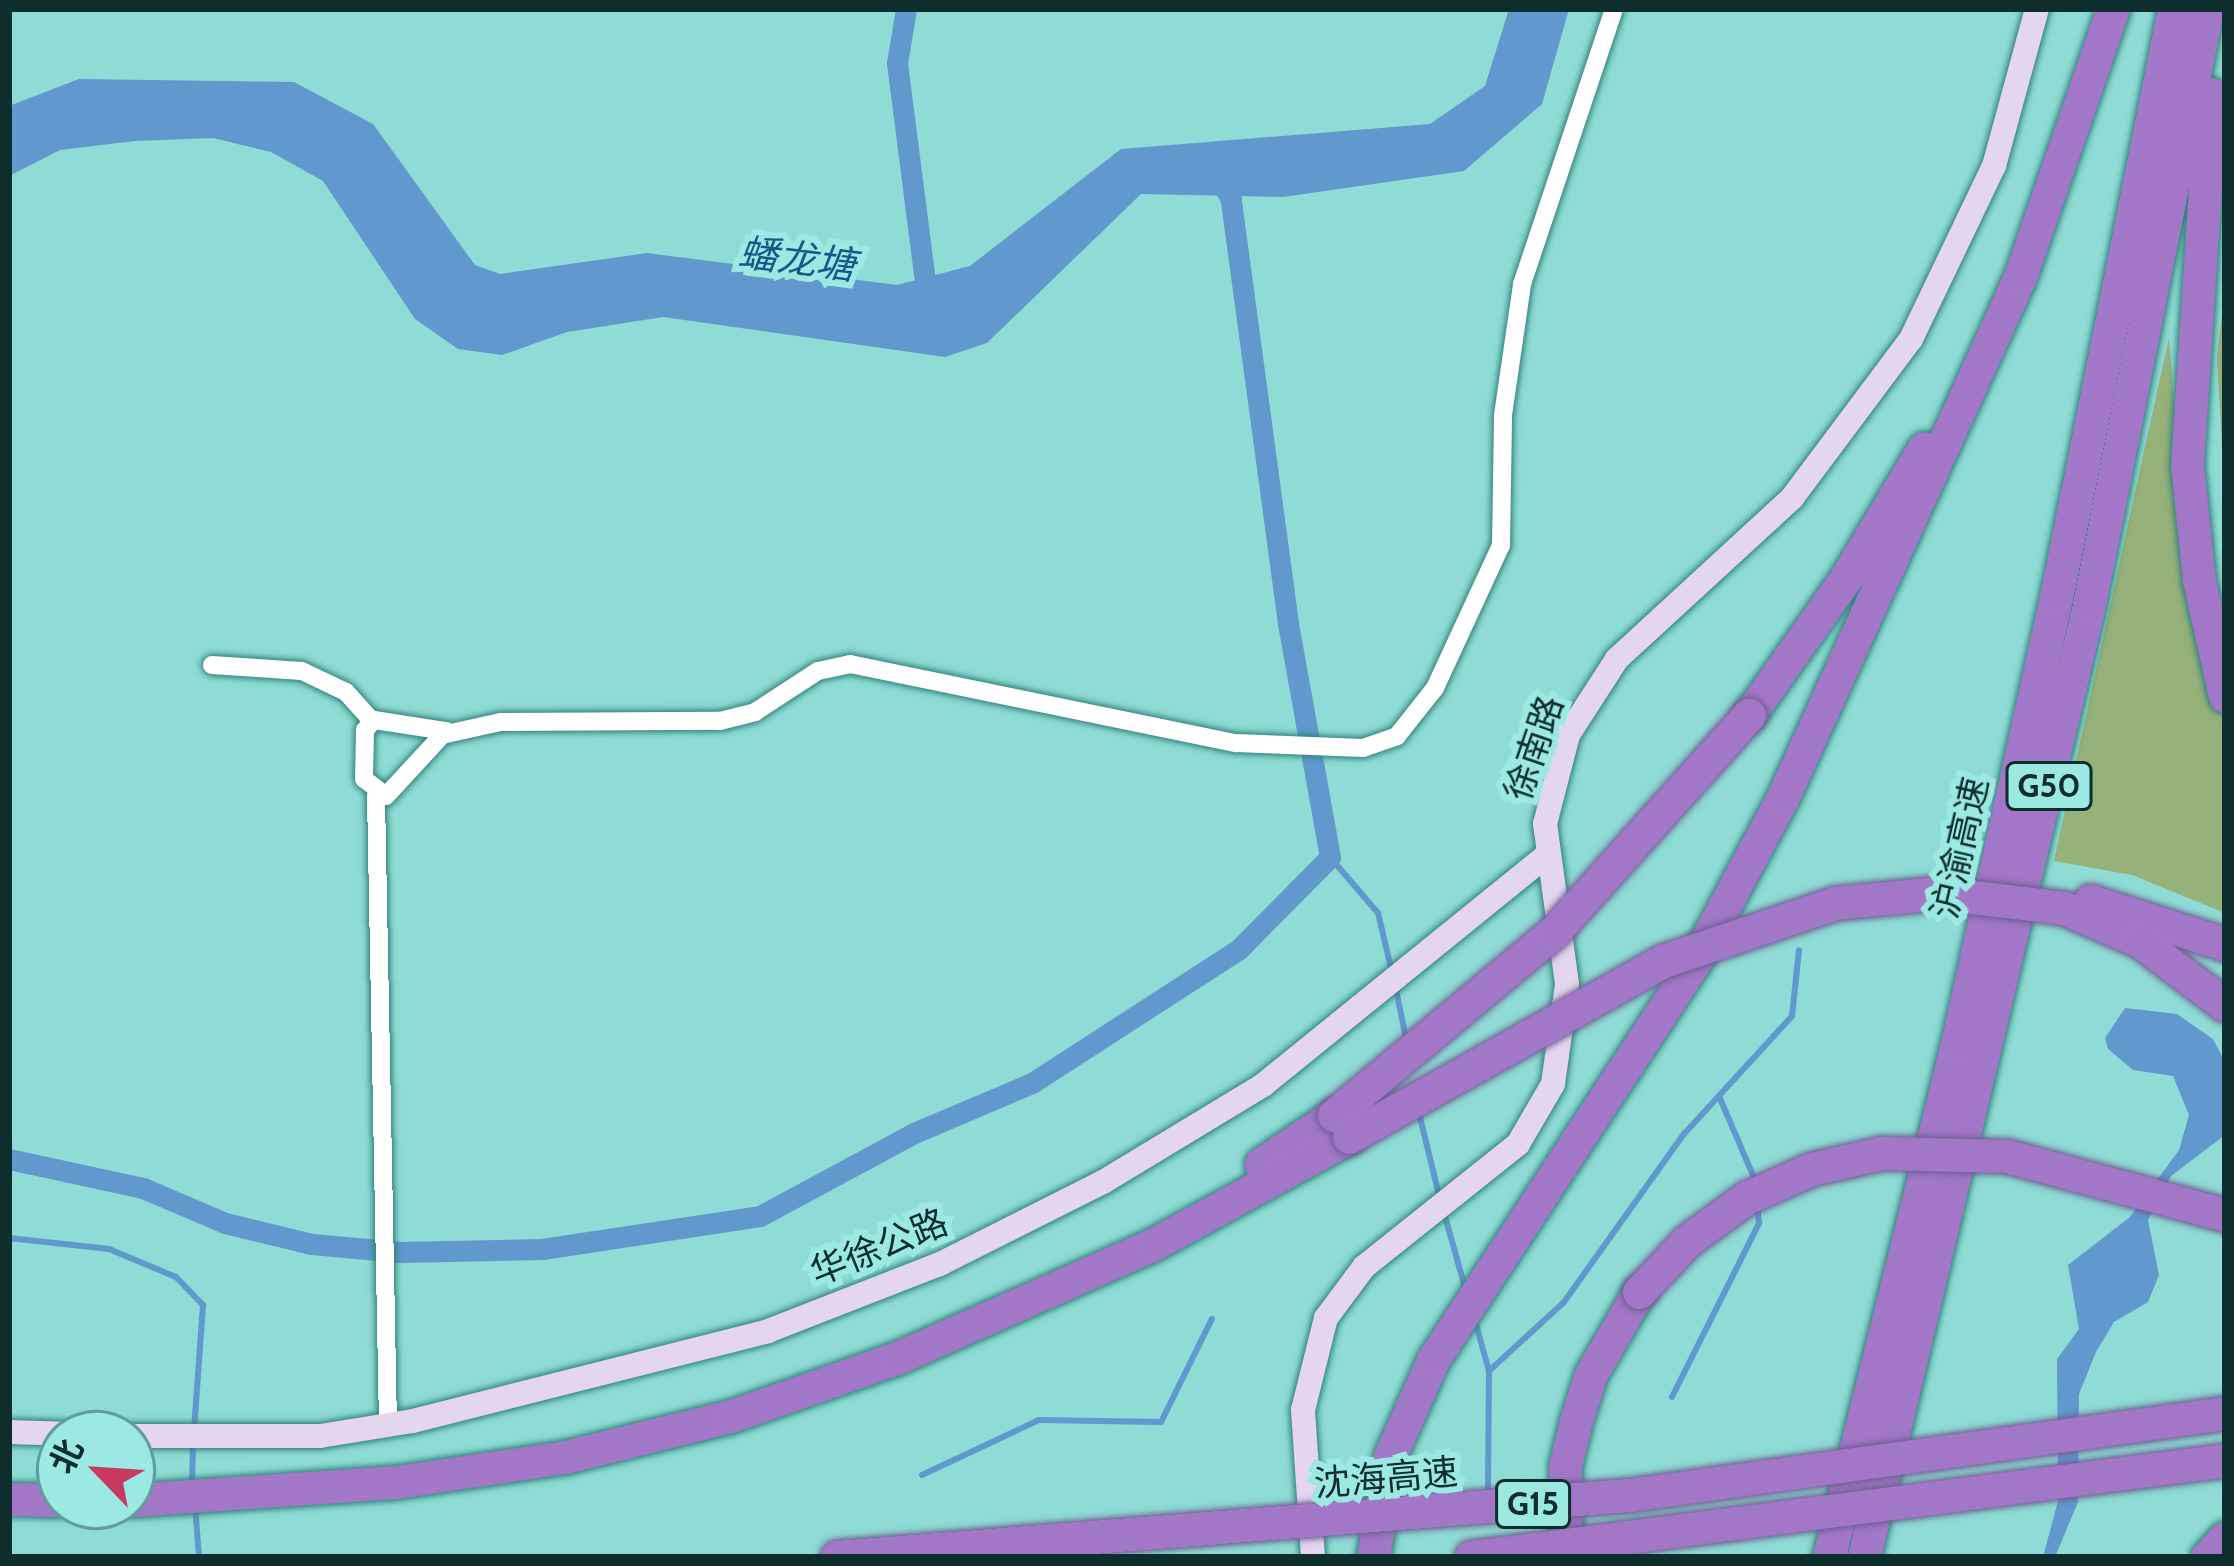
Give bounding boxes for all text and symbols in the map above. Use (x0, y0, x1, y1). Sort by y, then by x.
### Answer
water label: 蟠龙塘 (736, 229, 858, 289)
street label: 徐南路 (1496, 690, 1572, 806)
road number: G50 (2004, 759, 2094, 813)
street label: 沪渝高速 (1923, 773, 1997, 923)
street label: 华徐公路 (804, 1200, 954, 1294)
north arrow (36, 1410, 156, 1530)
text: 北 (41, 1433, 91, 1479)
street label: 沈海高速 (1312, 1450, 1460, 1506)
road number: G15 (1494, 1477, 1572, 1531)

